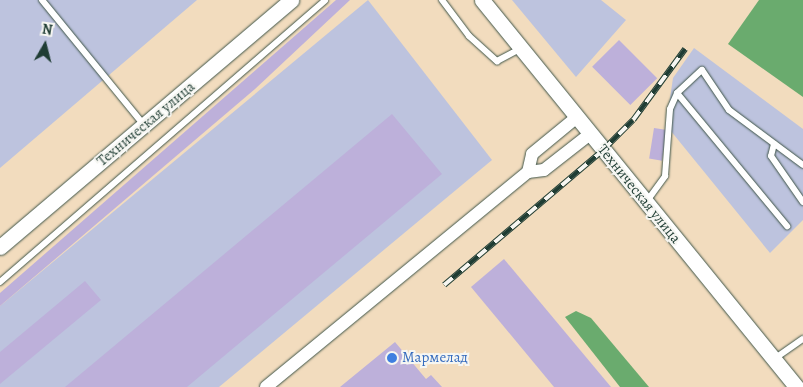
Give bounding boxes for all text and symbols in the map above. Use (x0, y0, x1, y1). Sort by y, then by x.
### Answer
north arrow (20, 20, 70, 70)
text: N (41, 20, 54, 40)
street label: Техническая улица (93, 78, 199, 170)
street label: Техническая улица (594, 141, 684, 247)
place label: Мармелад (402, 349, 468, 367)
marker: Мармелад (386, 352, 398, 364)

